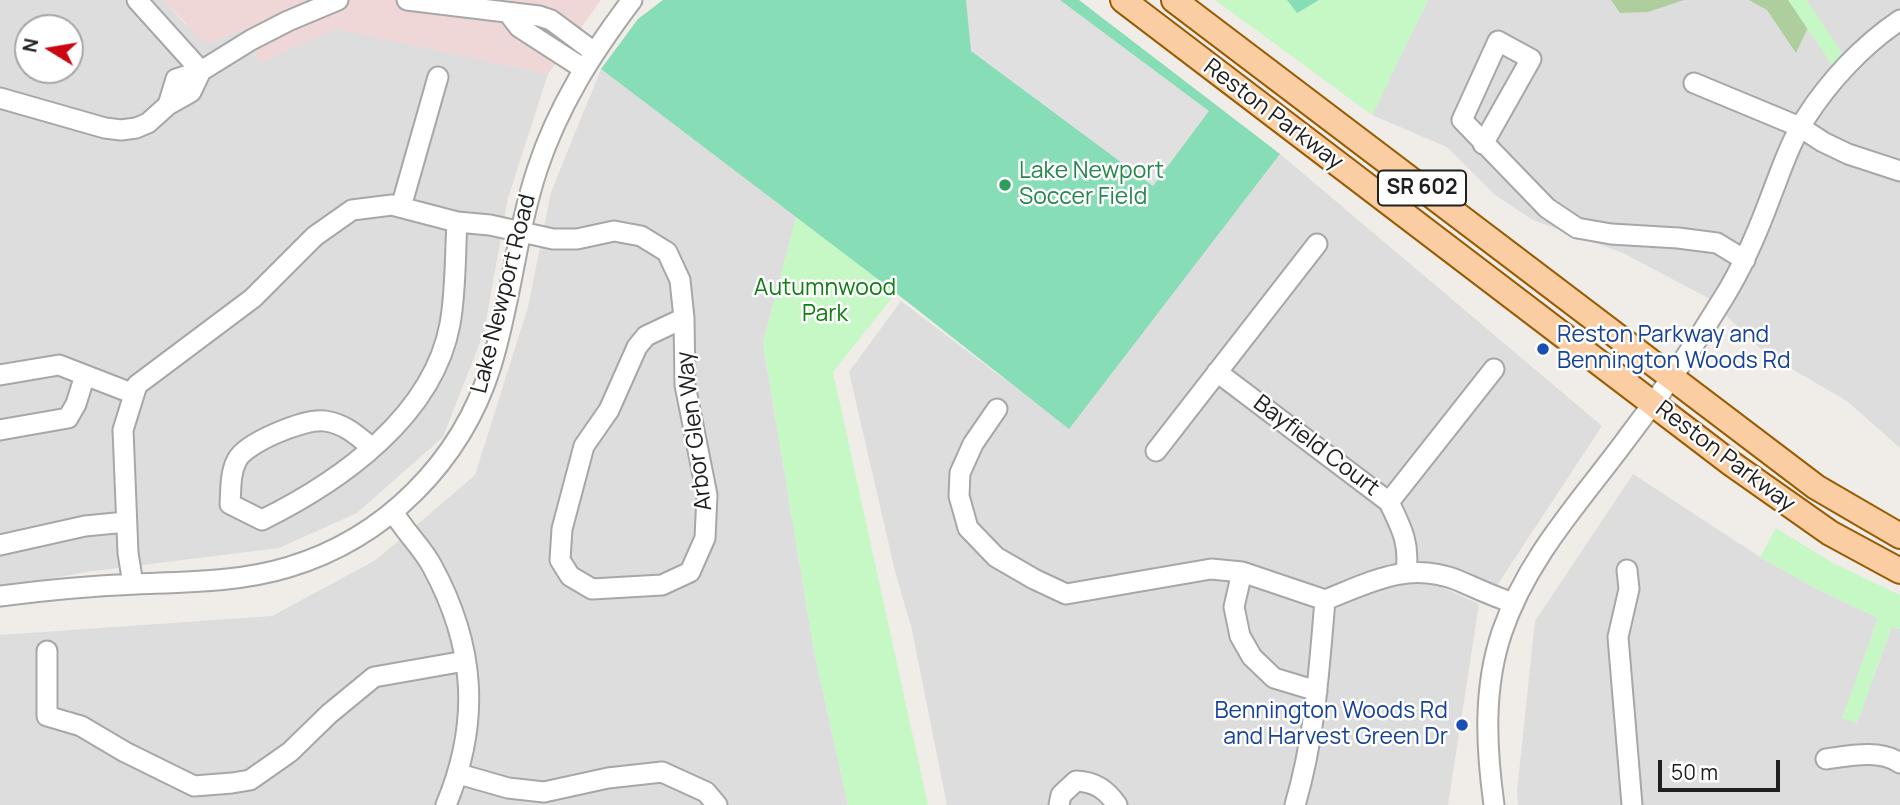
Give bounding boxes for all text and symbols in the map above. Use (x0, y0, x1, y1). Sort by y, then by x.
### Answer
north arrow (14, 14, 84, 84)
text: N (16, 36, 44, 55)
street label: Reston Parkway (1198, 54, 1348, 176)
place label: Lake Newport Soccer Field (1019, 158, 1164, 212)
road number: SR 602 (1378, 170, 1466, 206)
marker: Lake Newport Soccer Field (997, 177, 1013, 193)
street label: Lake Newport Road (466, 192, 542, 396)
park label: Autumnwood Park (754, 275, 896, 329)
place label: Reston Parkway and Bennington Woods Rd (1557, 322, 1791, 376)
marker: Reston Parkway and Bennington Woods Rd (1535, 341, 1551, 357)
street label: Arbor Glen Way (672, 350, 718, 512)
street label: Bayfield Court (1248, 390, 1384, 502)
street label: Reston Parkway (1650, 396, 1800, 518)
place label: Bennington Woods Rd and Harvest Green Dr (1214, 698, 1448, 752)
marker: Bennington Woods Rd and Harvest Green Dr (1454, 717, 1470, 733)
scale bar (1662, 746, 1784, 790)
text: 50 m (1671, 758, 1718, 786)

